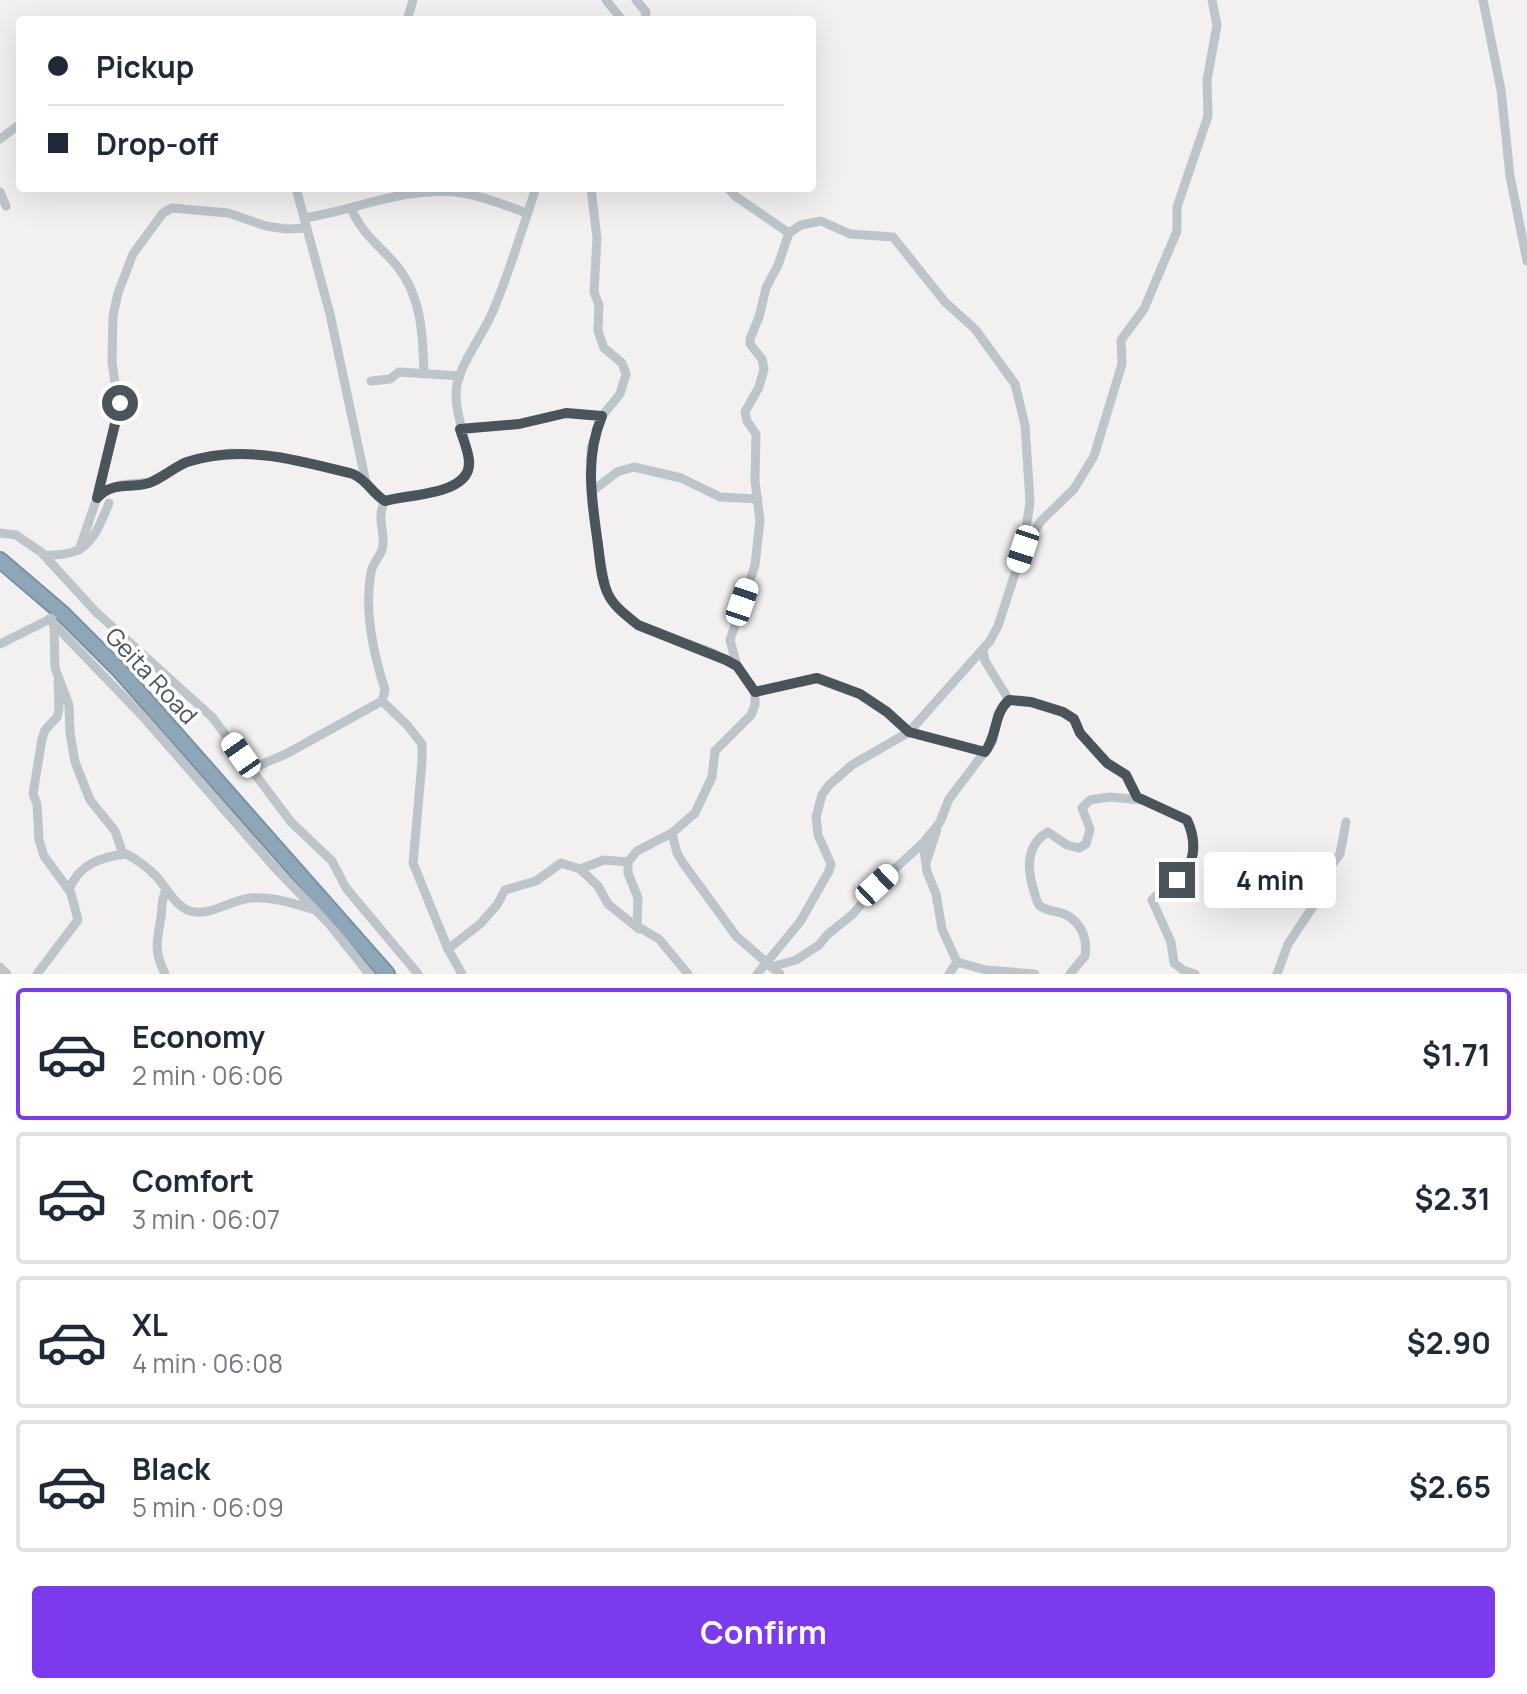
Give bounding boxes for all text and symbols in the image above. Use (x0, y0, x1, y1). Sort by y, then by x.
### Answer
text: Pickup (96, 46, 194, 87)
text: Drop-off (96, 123, 218, 164)
route start (102, 385, 138, 421)
car (1004, 522, 1042, 576)
car (723, 575, 761, 629)
street label: Geita Road (99, 619, 205, 731)
car (217, 728, 265, 782)
callout: 4 min (1205, 852, 1337, 908)
car (851, 860, 903, 910)
route end (1159, 862, 1195, 898)
text: 4 min (1236, 862, 1304, 898)
text: Economy (132, 1016, 265, 1057)
icon: car (36, 1018, 108, 1090)
text: $1.71 (1422, 1034, 1491, 1075)
text: 2 min · 06:06 (132, 1057, 284, 1093)
text: Comfort (132, 1160, 254, 1201)
icon: car (36, 1162, 108, 1234)
text: $2.31 (1415, 1178, 1491, 1219)
text: 3 min · 06:07 (132, 1201, 280, 1237)
text: XL (132, 1304, 168, 1345)
icon: car (36, 1306, 108, 1378)
text: $2.90 (1407, 1322, 1491, 1363)
text: 4 min · 06:08 (132, 1345, 283, 1381)
text: Black (132, 1448, 210, 1489)
icon: car (36, 1450, 108, 1522)
text: $2.65 (1409, 1466, 1491, 1507)
text: 5 min · 06:09 (132, 1489, 284, 1525)
button: Confirm (32, 1586, 1495, 1678)

